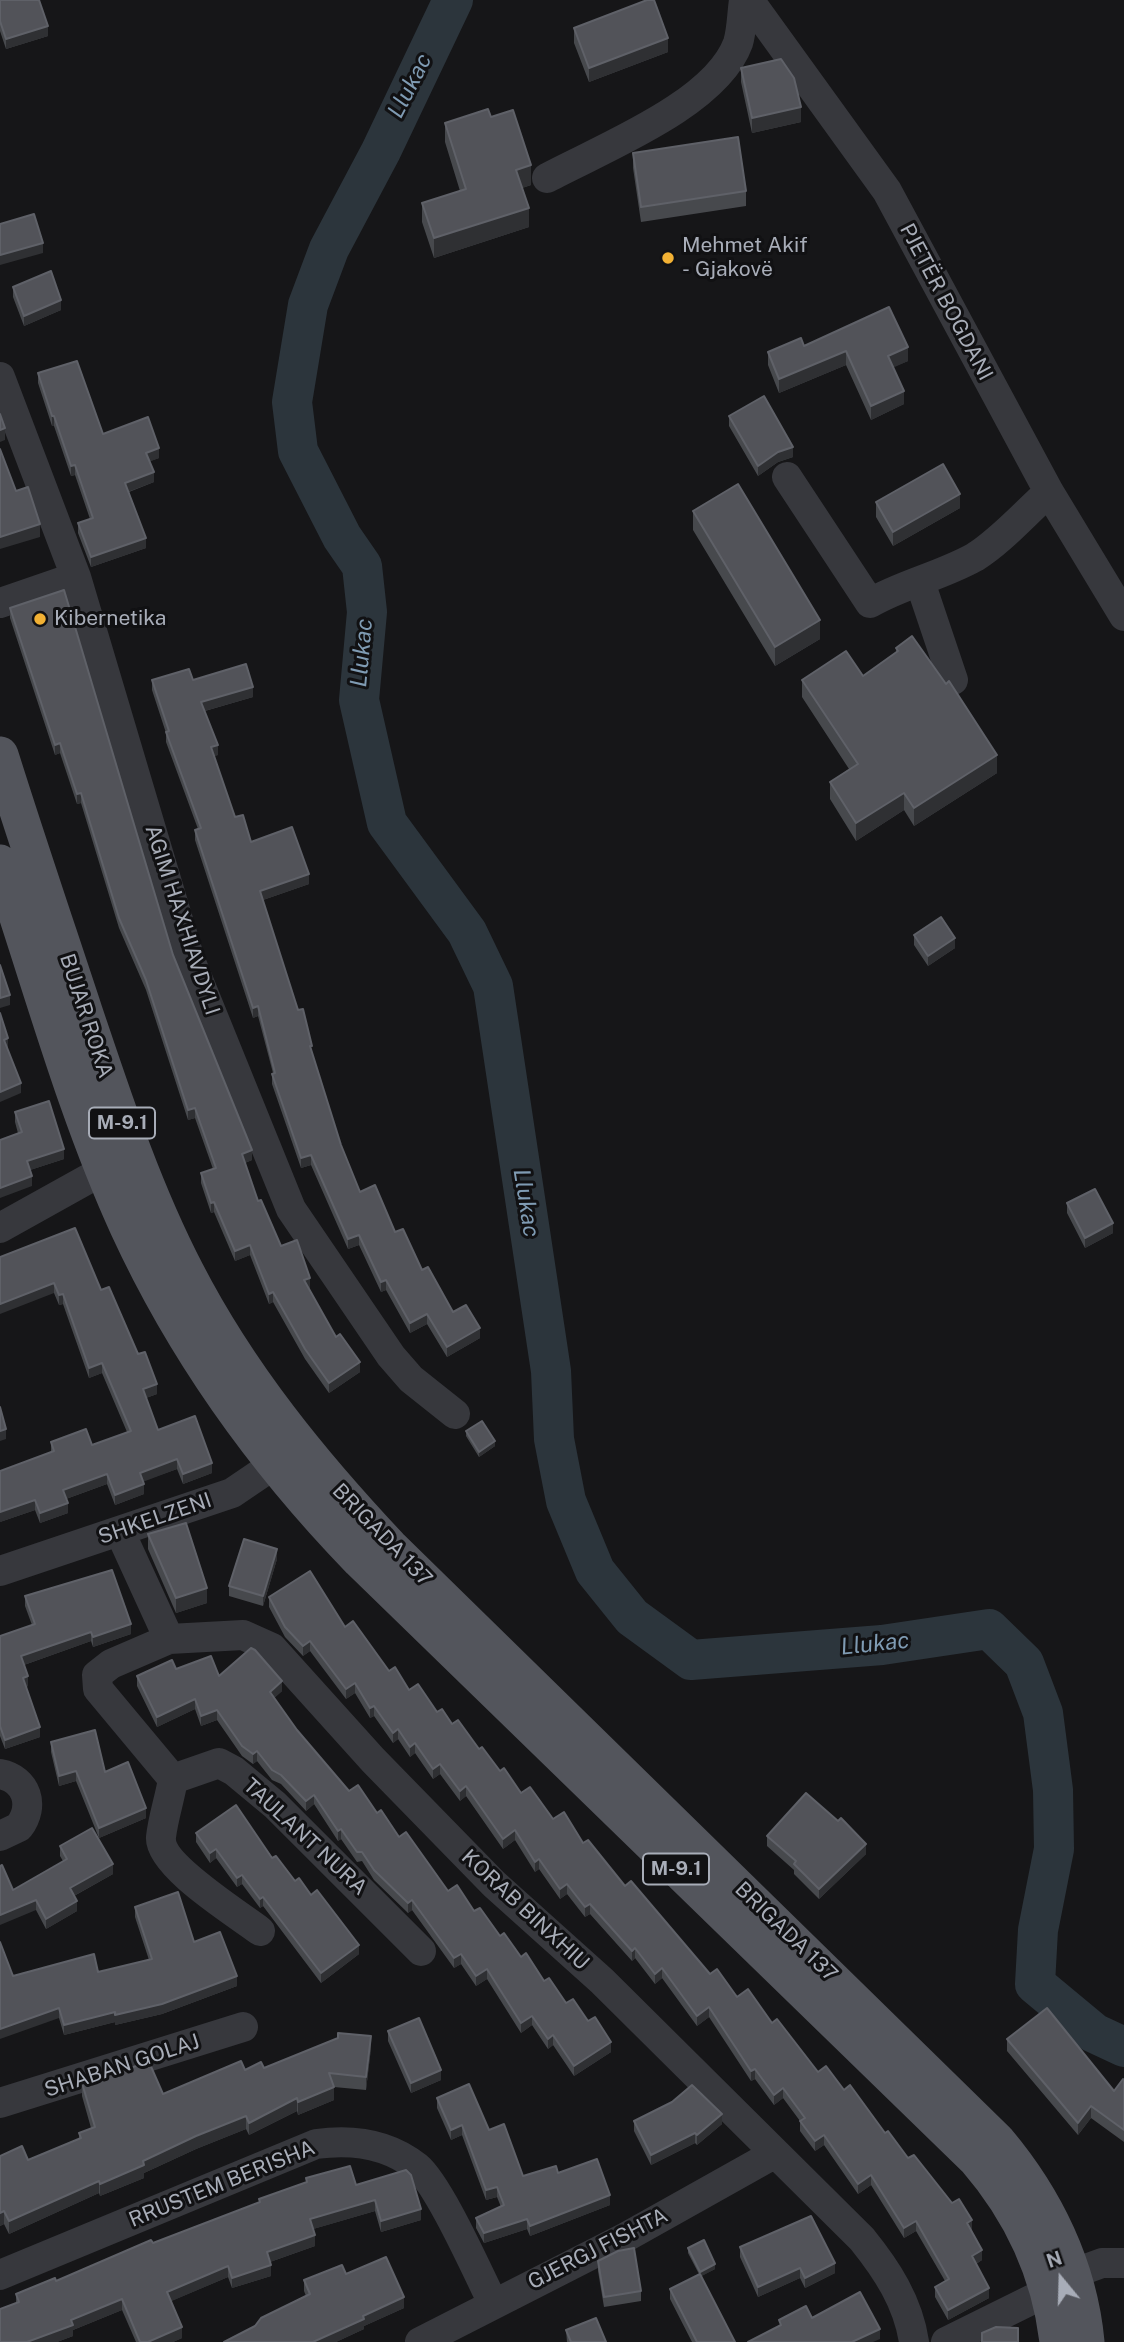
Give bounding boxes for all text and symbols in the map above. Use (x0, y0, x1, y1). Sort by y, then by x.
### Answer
water label: Llukac (382, 49, 438, 123)
street label: PJETËR BOGDANI (894, 219, 998, 385)
place label: Mehmet Akif - Gjakovë (682, 233, 808, 283)
marker: Mehmet Akif - Gjakovë (660, 250, 676, 266)
place label: Kibernetika (54, 606, 166, 632)
marker: Kibernetika (32, 611, 48, 627)
water label: Llukac (345, 618, 379, 688)
street label: AGIM HAXHIAVDYLI (139, 822, 225, 1018)
street label: BUJAR ROKA (54, 951, 118, 1081)
road number: M-9.1 (89, 1107, 155, 1138)
water label: Llukac (507, 1167, 545, 1239)
street label: BRIGADA 137 (327, 1479, 437, 1591)
street label: SHKELZENI (95, 1488, 215, 1550)
water label: Llukac (839, 1627, 911, 1661)
street label: TAULANT NURA (238, 1773, 372, 1901)
street label: KORAB BINXHIU (456, 1844, 594, 1976)
road number: M-9.1 (643, 1854, 709, 1884)
street label: BRIGADA 137 (730, 1877, 842, 1987)
street label: SHABAN GOLAJ (41, 2029, 203, 2103)
street label: RRUSTEM BERISHA (125, 2135, 319, 2233)
street label: GJERGJ FISHTA (524, 2203, 672, 2295)
north arrow (1026, 2244, 1096, 2314)
text: N (1044, 2246, 1065, 2272)

